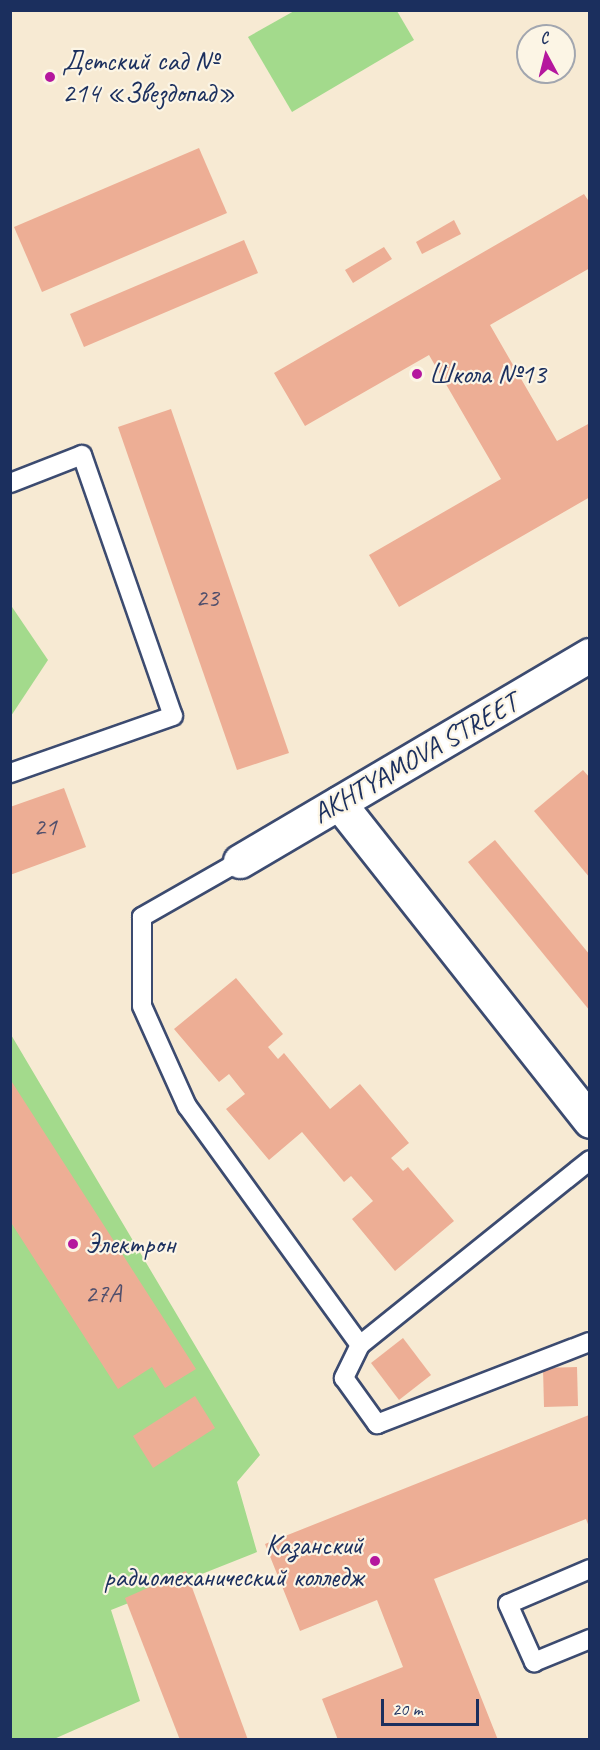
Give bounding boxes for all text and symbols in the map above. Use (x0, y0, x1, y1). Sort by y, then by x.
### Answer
north arrow (516, 24, 576, 84)
text: С (539, 28, 549, 49)
place label: Детский сад № 214 «Звездопад» (62, 44, 235, 110)
marker: Детский сад № 214 «Звездопад» (43, 70, 57, 84)
place label: Школа №13 (429, 357, 546, 391)
marker: Школа №13 (410, 367, 424, 381)
house number: 23 (195, 582, 219, 614)
street label: AKHTYAMOVA STREET (306, 685, 524, 831)
house number: 21 (33, 811, 57, 843)
place label: Электрон (85, 1227, 175, 1261)
marker: Электрон (66, 1237, 80, 1251)
house number: 27А (85, 1278, 121, 1310)
place label: Казанский радиомеханический колледж (104, 1528, 363, 1594)
marker: Казанский радиомеханический колледж (368, 1554, 382, 1568)
scale bar (384, 1687, 482, 1725)
text: 20 m (392, 1698, 423, 1720)

